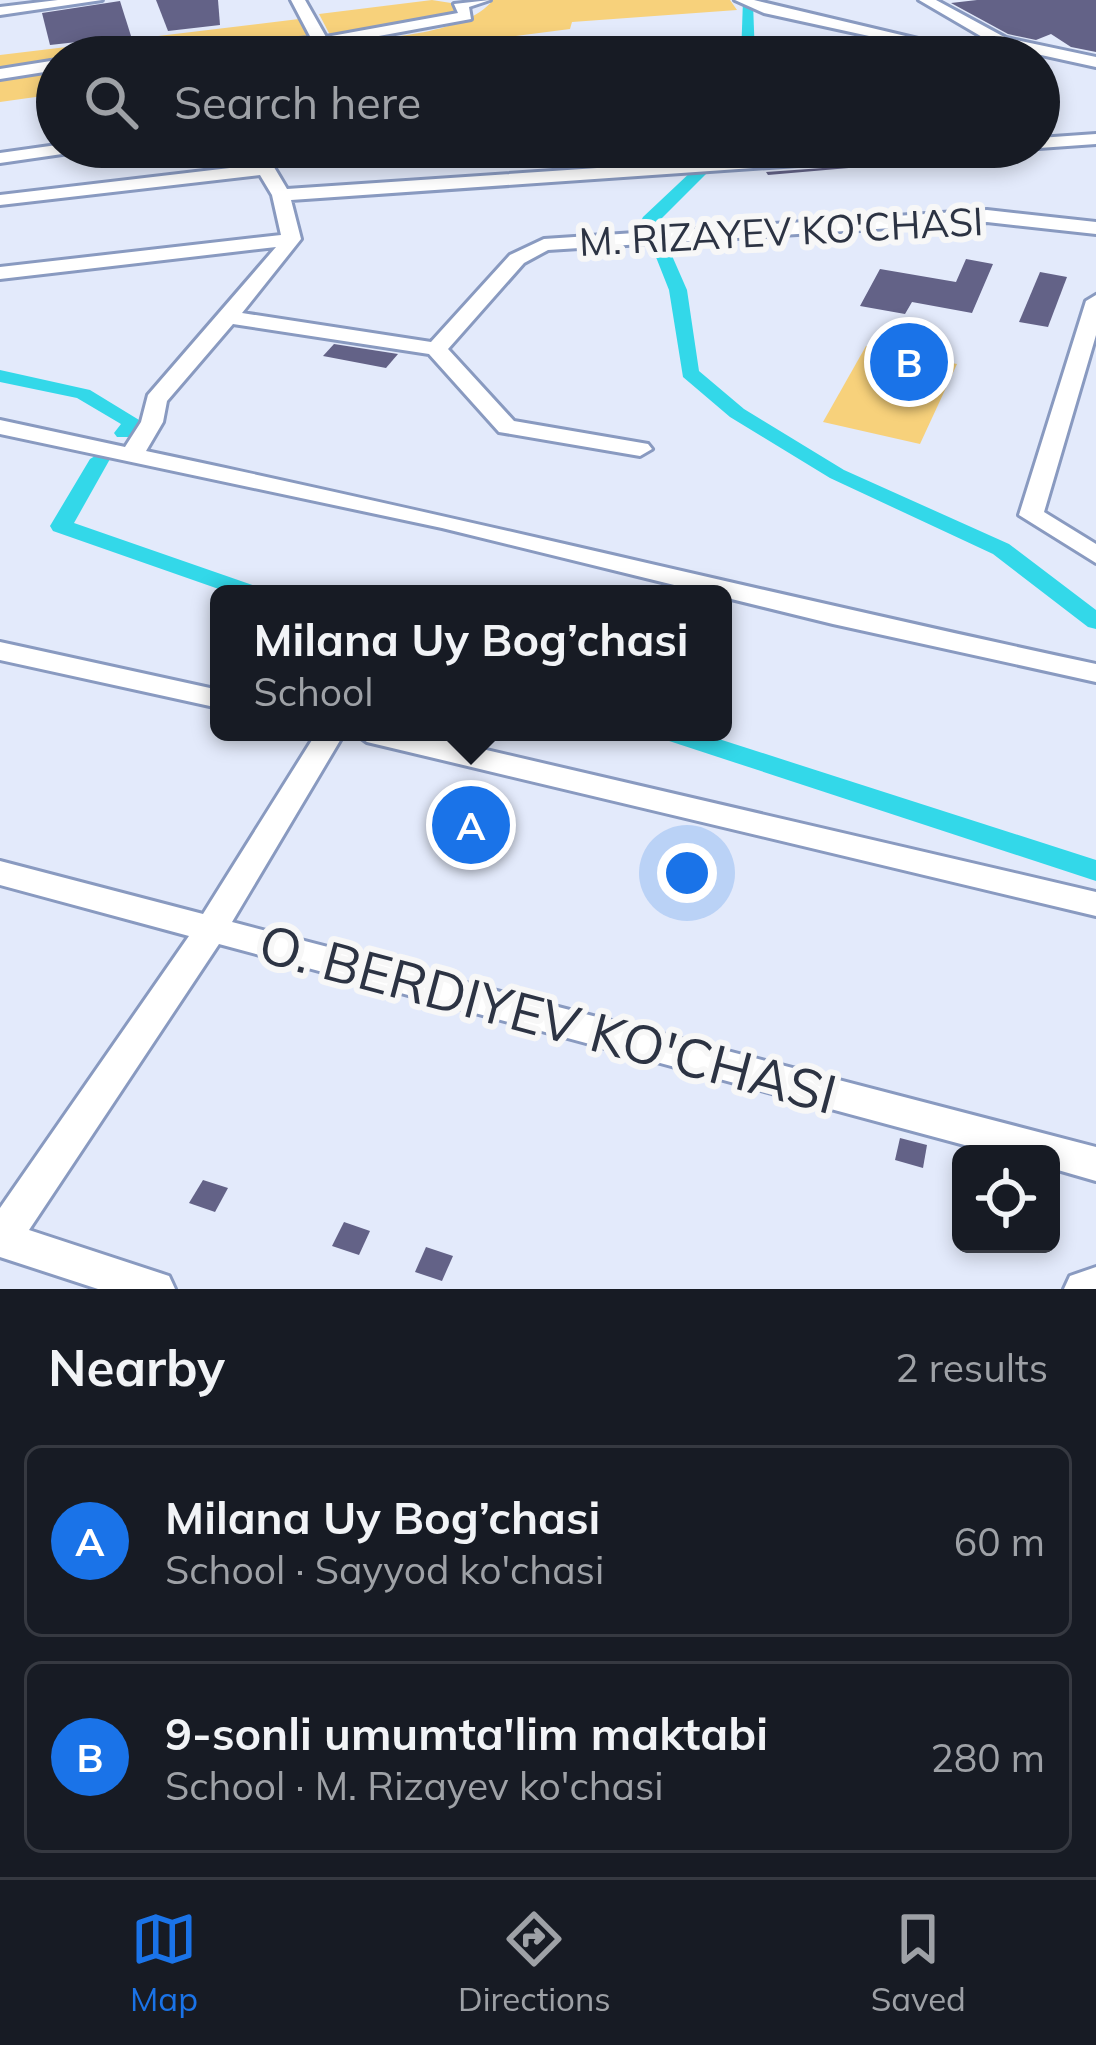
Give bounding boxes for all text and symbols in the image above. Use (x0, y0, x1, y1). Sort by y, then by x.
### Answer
search box (36, 36, 1060, 168)
icon: search (78, 69, 144, 135)
text: Search here (174, 74, 421, 130)
street label: M. RIZAYEV KO'CHASI (578, 196, 984, 266)
pin: B (870, 317, 948, 407)
popup (210, 585, 732, 741)
text: Milana Uy Bog’chasi (253, 611, 689, 667)
text: School (253, 667, 374, 716)
pin: A (432, 780, 510, 870)
your location (657, 843, 717, 903)
street label: O. BERDIYEV KO'CHASI (252, 908, 844, 1128)
map controls (952, 1145, 1060, 1253)
button: locate (952, 1145, 1060, 1253)
text: Nearby (48, 1335, 225, 1399)
text: 2 results (895, 1343, 1048, 1392)
text: Milana Uy Bog’chasi (165, 1489, 600, 1545)
text: A (75, 1517, 105, 1566)
text: 60 m (954, 1517, 1045, 1566)
text: School · Sayyod ko'chasi (165, 1545, 604, 1594)
text: 9-sonli umumta'lim maktabi (165, 1705, 768, 1761)
text: B (77, 1733, 103, 1782)
text: 280 m (930, 1733, 1045, 1782)
text: School · M. Rizayev ko'chasi (165, 1761, 664, 1810)
tab: Map (130, 1906, 198, 2019)
tab: Directions (458, 1906, 611, 2019)
tab: Saved (871, 1906, 966, 2019)

